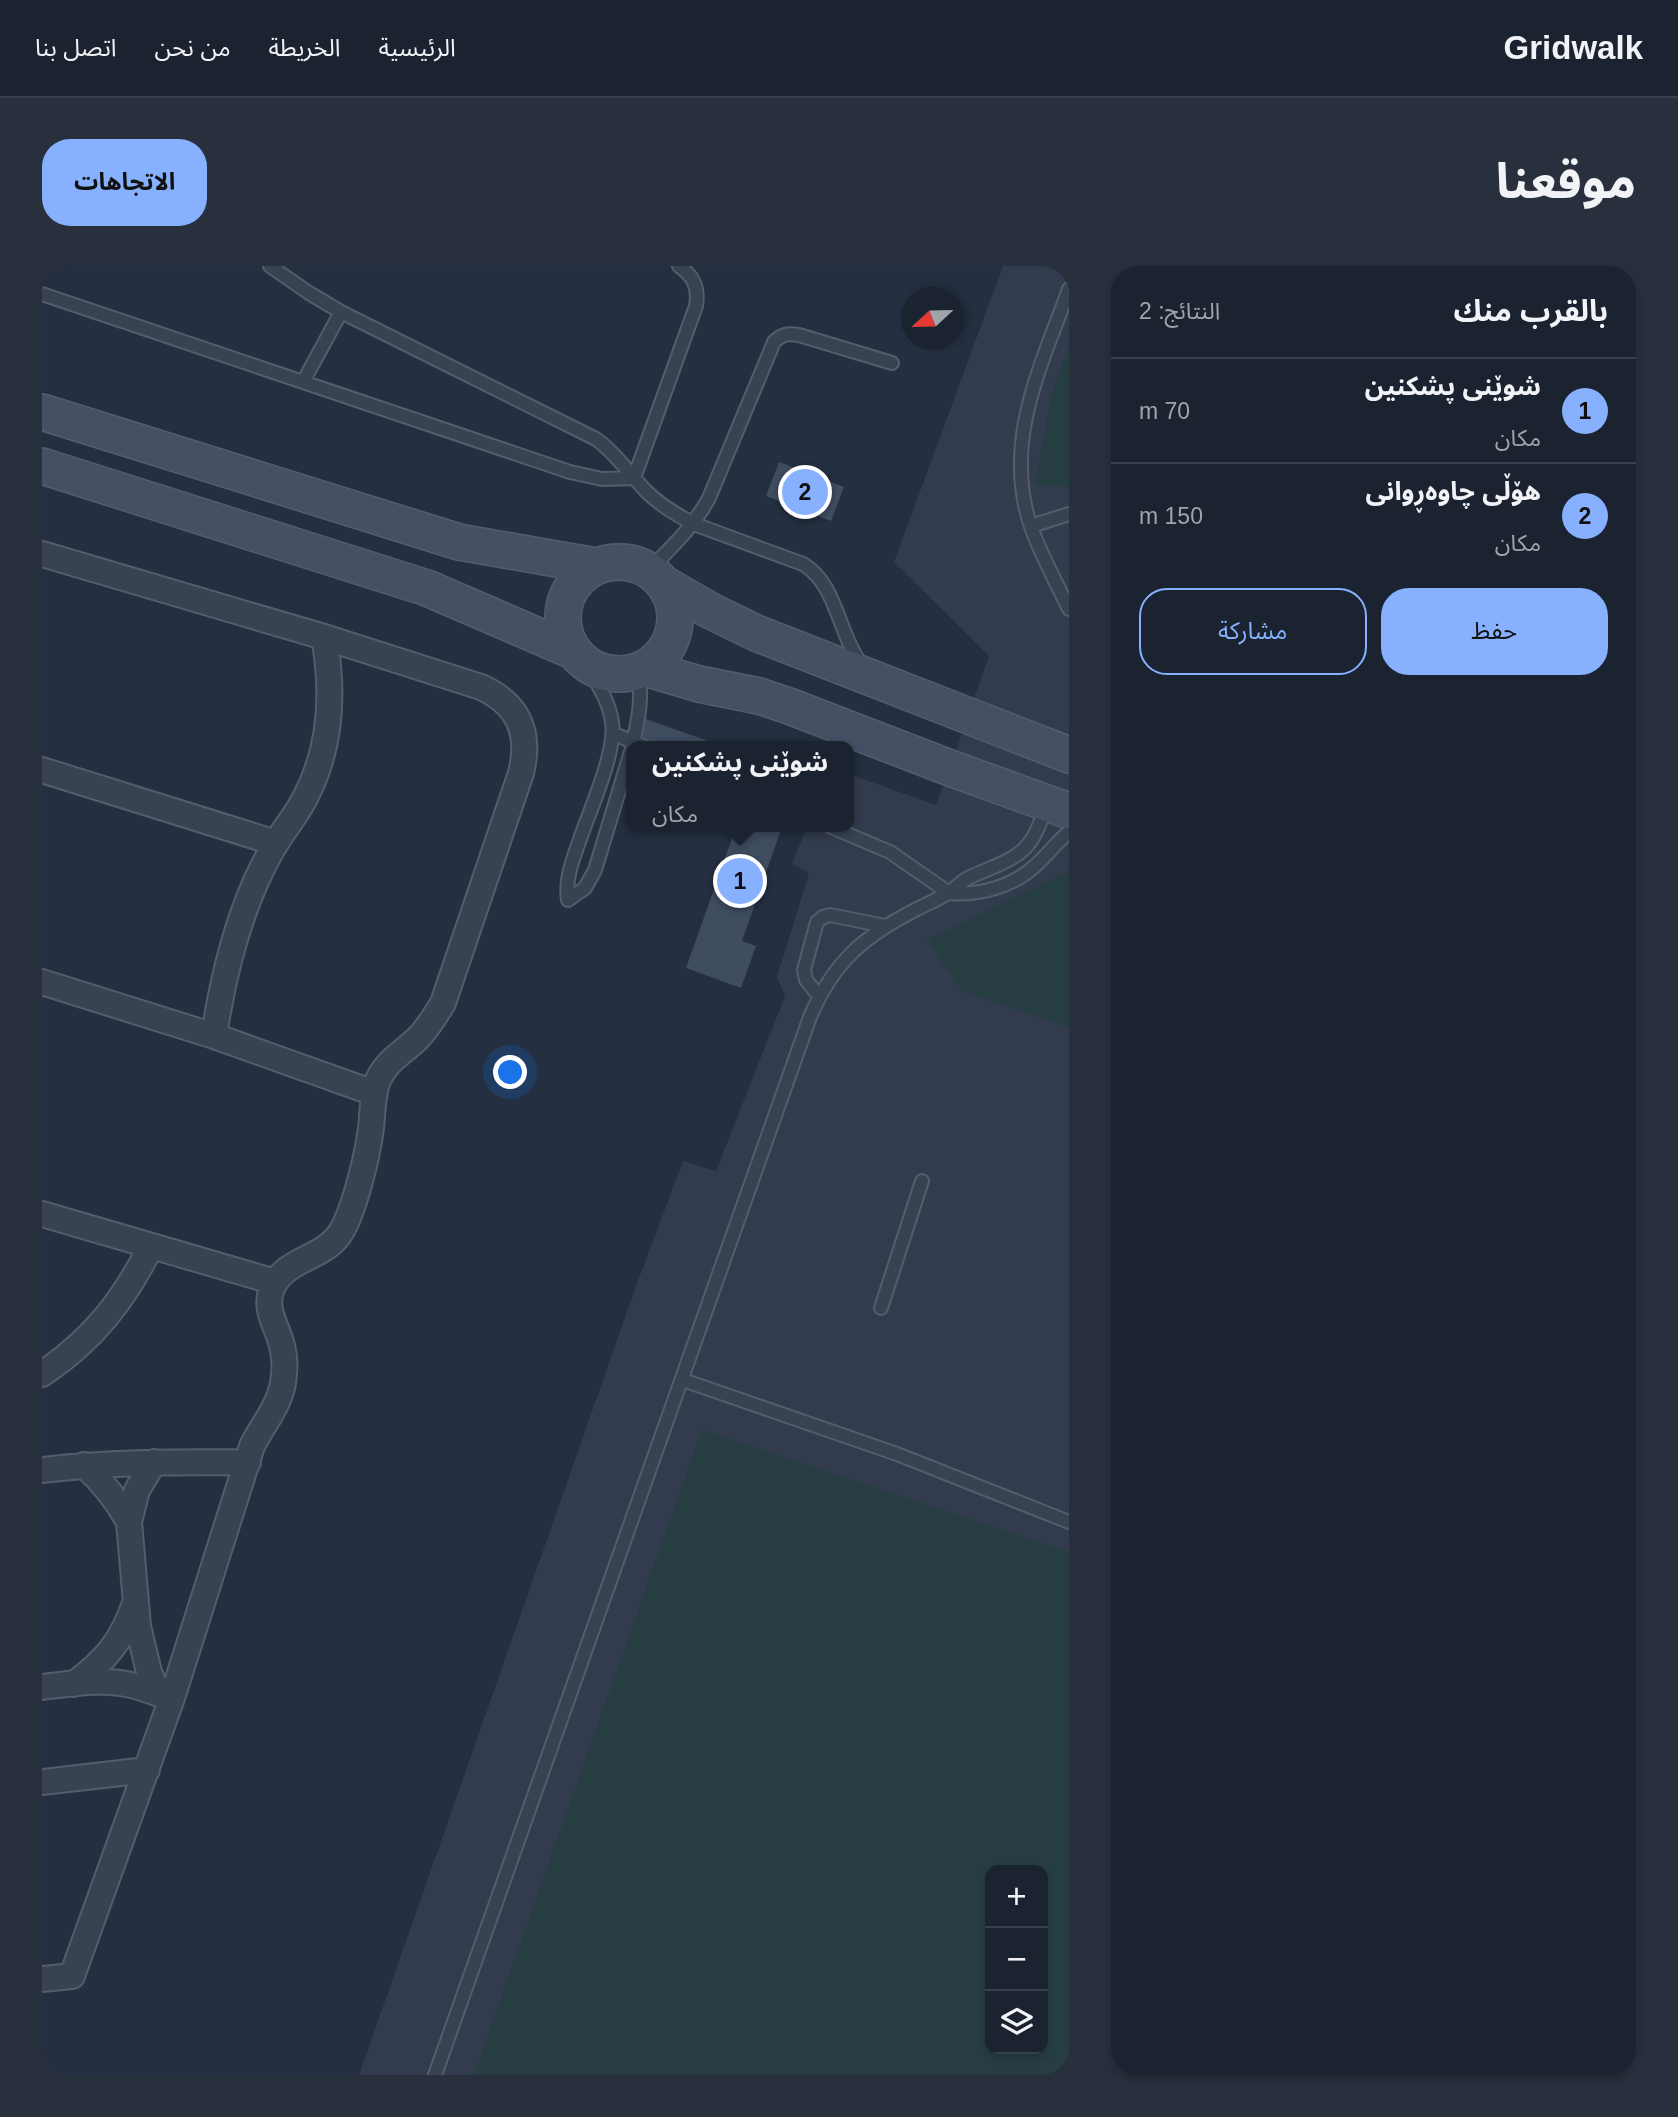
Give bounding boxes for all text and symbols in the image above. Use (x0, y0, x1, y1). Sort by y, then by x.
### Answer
text: Gridwalk (1504, 29, 1643, 66)
text: اتصل بنا (35, 34, 117, 61)
text: من نحن (155, 34, 231, 61)
text: الخريطة (269, 34, 341, 61)
text: الرئيسية (379, 34, 456, 61)
button: الاتجاهات (42, 139, 207, 226)
text: موقعنا (1496, 154, 1636, 208)
north arrow (901, 287, 964, 350)
text: بالقرب منك (1453, 294, 1608, 327)
text: النتائج: 2 (1139, 298, 1220, 324)
text: شوێنی پشکنین (1365, 371, 1541, 401)
text: 70 m (1139, 398, 1190, 424)
text: 1 (1579, 398, 1591, 424)
text: مكان (1495, 425, 1541, 451)
pin: 2 (782, 466, 828, 518)
text: هۆڵی چاوەڕوانی (1365, 476, 1541, 506)
text: 150 m (1139, 503, 1203, 529)
text: 2 (1579, 503, 1591, 529)
text: مكان (1495, 530, 1541, 556)
button: مشاركة (1139, 588, 1367, 675)
button: حفظ (1381, 588, 1608, 675)
popup (626, 741, 854, 832)
text: شوێنی پشکنین (652, 747, 828, 777)
text: مكان (652, 801, 698, 827)
pin: 1 (717, 855, 763, 907)
your location (493, 1055, 527, 1089)
map controls (985, 1865, 1048, 2054)
button: + (985, 1865, 1048, 1928)
button: − (985, 1928, 1048, 1991)
button: layers (985, 1991, 1048, 2054)

